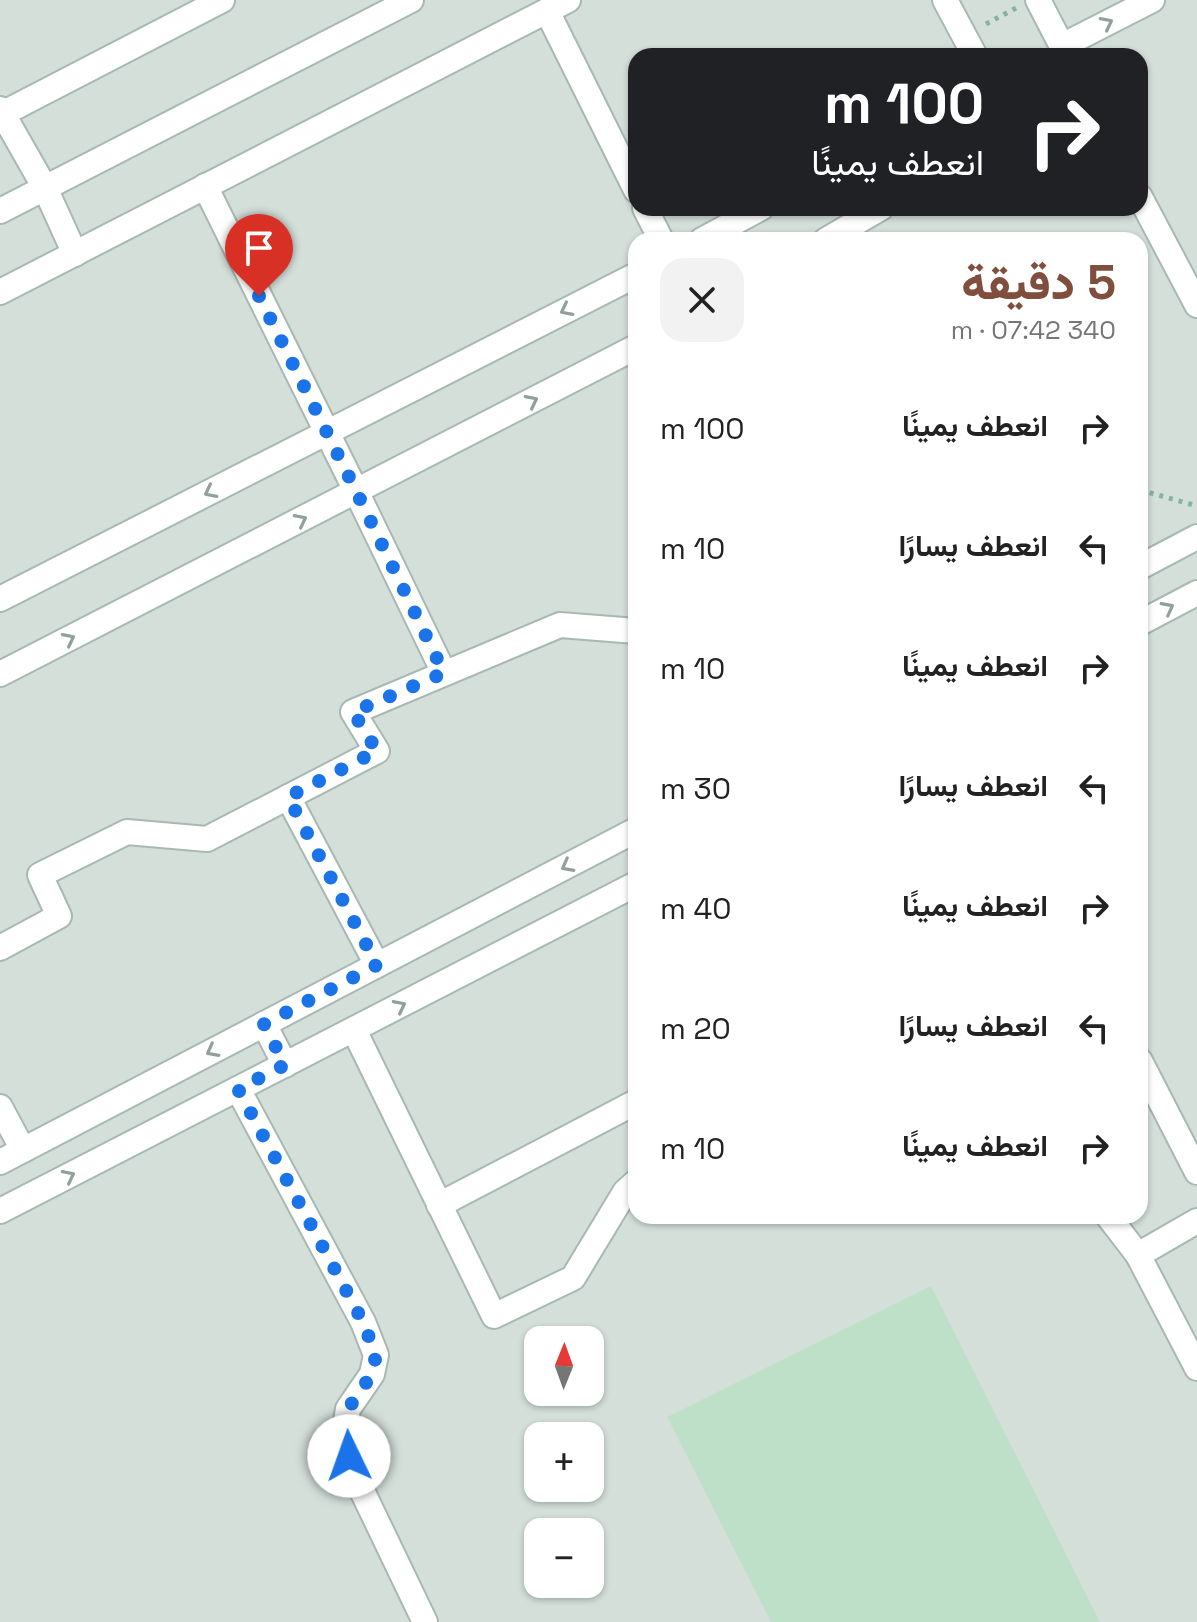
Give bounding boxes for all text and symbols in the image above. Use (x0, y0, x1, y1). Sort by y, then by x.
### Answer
one-way arrow (1099, 18, 1113, 33)
text: 100 m (824, 68, 984, 139)
icon: right (1012, 80, 1116, 184)
text: انعطف يمينًا (811, 140, 984, 186)
pin (225, 214, 293, 296)
icon: arrive (237, 226, 281, 270)
text: 5 دقيقة (961, 252, 1116, 313)
button: close (660, 258, 744, 342)
one-way arrow (560, 301, 575, 316)
text: 340 m · 07:42 (951, 313, 1116, 347)
one-way arrow (523, 395, 538, 410)
text: انعطف يمينًا (902, 406, 1048, 445)
icon: right (1072, 406, 1116, 450)
text: 100 m (660, 409, 745, 448)
one-way arrow (204, 482, 219, 497)
one-way arrow (292, 514, 307, 529)
text: انعطف يسارًا (898, 526, 1048, 565)
icon: left (1072, 526, 1116, 570)
text: 10 m (660, 529, 725, 568)
one-way arrow (1160, 603, 1175, 618)
one-way arrow (61, 633, 76, 648)
text: انعطف يمينًا (902, 646, 1048, 685)
icon: right (1072, 646, 1116, 690)
text: 10 m (660, 649, 725, 688)
text: انعطف يسارًا (898, 766, 1048, 805)
icon: left (1072, 766, 1116, 810)
text: 30 m (660, 769, 731, 808)
one-way arrow (560, 857, 575, 872)
text: انعطف يمينًا (902, 886, 1048, 925)
icon: right (1072, 886, 1116, 930)
text: 40 m (660, 889, 732, 928)
one-way arrow (392, 1000, 407, 1015)
text: انعطف يسارًا (898, 1006, 1048, 1045)
icon: left (1072, 1006, 1116, 1050)
text: 20 m (660, 1009, 731, 1048)
one-way arrow (206, 1042, 221, 1057)
text: انعطف يمينًا (902, 1126, 1048, 1165)
icon: right (1072, 1126, 1116, 1170)
text: 10 m (660, 1129, 725, 1168)
one-way arrow (61, 1170, 76, 1185)
north arrow (524, 1326, 604, 1406)
map controls (524, 1326, 604, 1598)
position arrow (307, 1414, 391, 1498)
button: + (524, 1422, 604, 1502)
button: − (524, 1518, 604, 1598)

